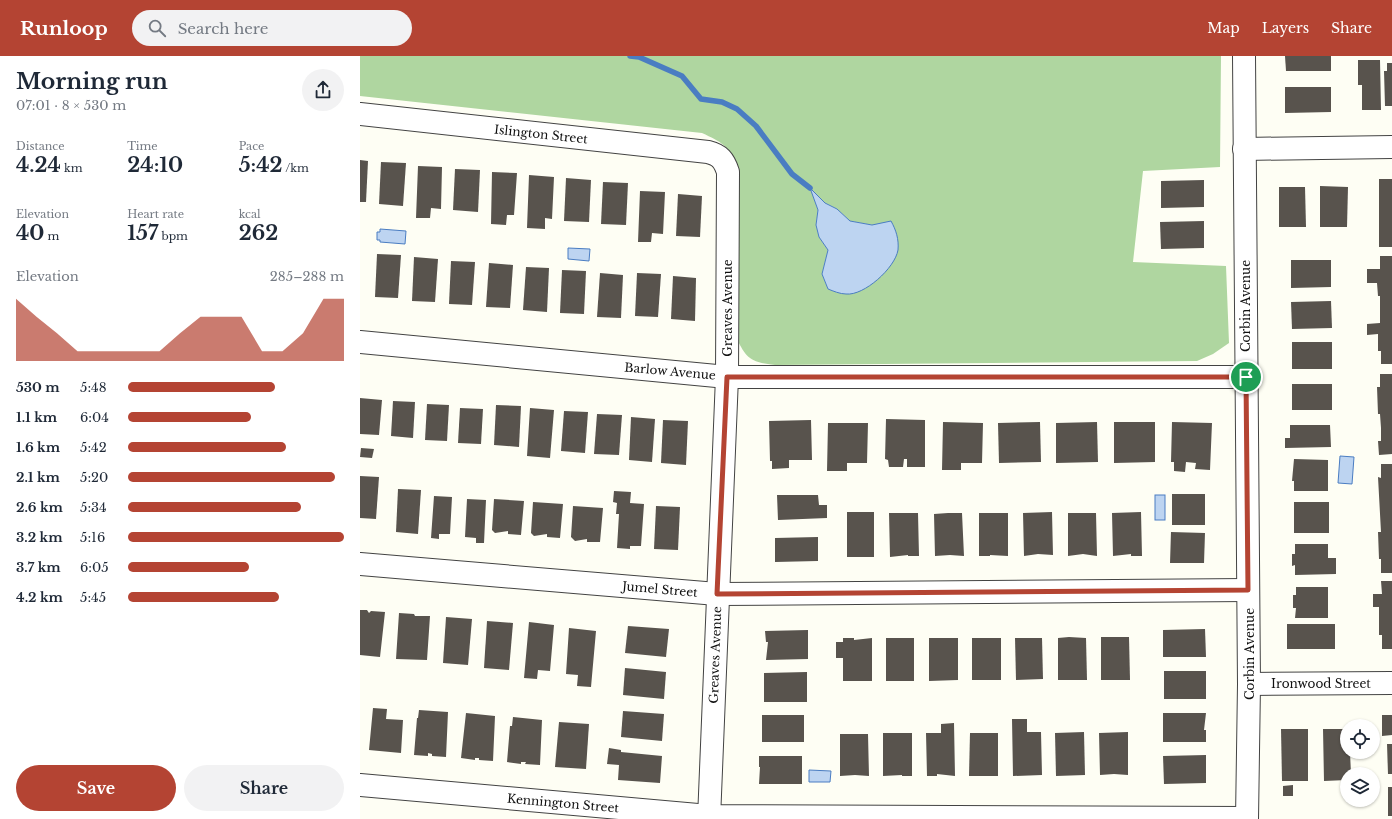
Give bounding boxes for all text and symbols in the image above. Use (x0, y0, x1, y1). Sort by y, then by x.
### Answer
search box (132, 10, 412, 46)
text: Runloop (20, 17, 108, 40)
icon: search (146, 17, 168, 39)
text: Search here (178, 19, 268, 38)
text: Map (1207, 19, 1240, 37)
text: Layers (1262, 19, 1309, 37)
text: Share (1331, 19, 1372, 37)
text: Morning run (16, 68, 168, 95)
button: share (302, 69, 344, 111)
text: 07:01 · 8 × 530 m (16, 97, 126, 114)
street label: Islington Street (493, 122, 589, 146)
text: Distance (16, 139, 65, 153)
text: Time (127, 139, 158, 153)
text: Pace (239, 139, 264, 153)
text: 4.24 (16, 153, 61, 177)
text: 24:10 (127, 153, 183, 177)
text: 5:42 (239, 153, 283, 177)
text: km (61, 161, 83, 175)
text: /km (283, 161, 309, 175)
text: Elevation (16, 207, 69, 221)
text: Heart rate (127, 207, 184, 221)
text: kcal (239, 207, 261, 221)
text: 40 (16, 221, 44, 245)
text: 157 (127, 221, 158, 245)
text: 262 (239, 221, 278, 245)
text: m (44, 229, 59, 243)
text: bpm (158, 229, 188, 243)
street label: Greaves Avenue (720, 259, 735, 357)
street label: Corbin Avenue (1238, 260, 1253, 352)
text: Elevation (16, 268, 79, 285)
text: 285–288 m (270, 268, 344, 285)
street label: Barlow Avenue (624, 360, 716, 382)
pin (1229, 360, 1263, 394)
icon: arrive (1235, 366, 1257, 388)
text: 530 m (16, 379, 60, 396)
text: 5:48 (80, 379, 107, 396)
text: 1.1 km (16, 409, 57, 426)
text: 6:04 (80, 409, 109, 426)
text: 1.6 km (16, 439, 60, 456)
text: 5:42 (80, 439, 107, 456)
text: 2.1 km (16, 469, 60, 486)
text: 5:20 (80, 469, 108, 486)
text: 2.6 km (16, 499, 63, 516)
text: 5:34 (80, 499, 107, 516)
text: 3.2 km (16, 529, 63, 546)
text: 5:16 (80, 529, 105, 546)
text: 3.7 km (16, 559, 61, 576)
text: 6:05 (80, 559, 109, 576)
street label: Jumel Street (620, 578, 699, 600)
text: 4.2 km (16, 589, 63, 606)
text: 5:45 (80, 589, 106, 606)
street label: Greaves Avenue (706, 606, 724, 704)
street label: Corbin Avenue (1242, 608, 1257, 700)
street label: Ironwood Street (1271, 676, 1371, 691)
map controls (1340, 719, 1380, 807)
button: locate (1340, 719, 1380, 759)
button: Save (16, 765, 176, 811)
button: Share (184, 765, 344, 811)
button: layers (1340, 767, 1380, 807)
street label: Kennington Street (506, 791, 620, 815)

